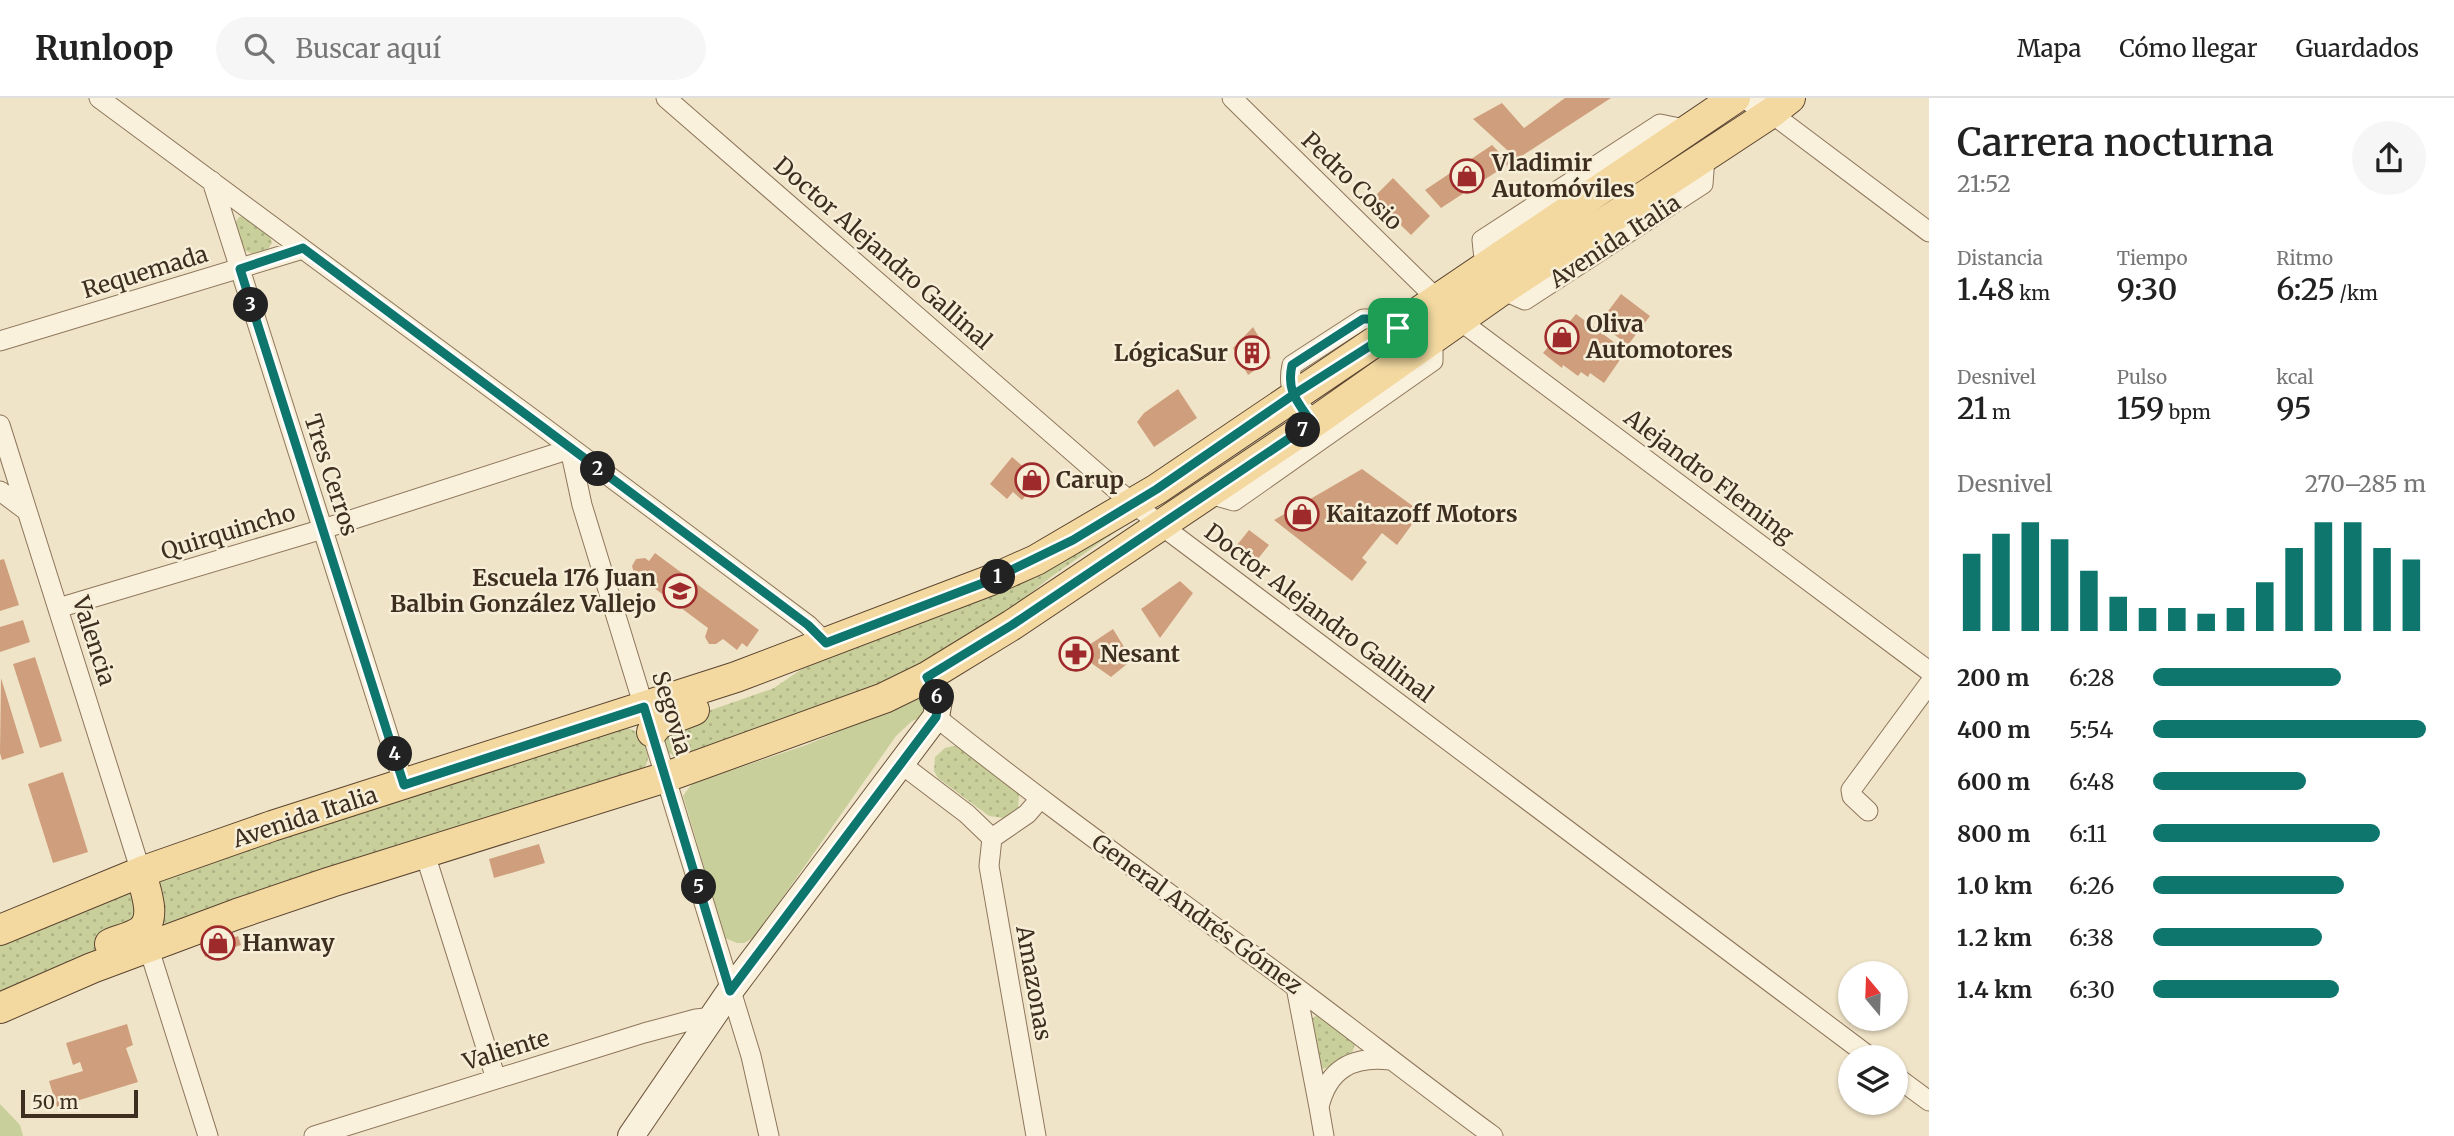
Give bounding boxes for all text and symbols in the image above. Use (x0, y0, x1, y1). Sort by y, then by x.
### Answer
search box (216, 17, 706, 80)
text: Runloop (35, 28, 174, 69)
icon: search (240, 29, 278, 67)
text: Buscar aquí (296, 32, 441, 65)
text: Mapa (2017, 33, 2081, 64)
text: Cómo llegar (2119, 33, 2258, 64)
text: Guardados (2296, 33, 2419, 64)
text: Carrera nocturna (1957, 119, 2274, 166)
button: share (2352, 121, 2426, 195)
street label: Pedro Cosio (1296, 125, 1409, 236)
place label: Vladimir Automóviles (1491, 148, 1635, 203)
street label: Doctor Alejandro Gallinal (768, 150, 998, 355)
shop icon: Vladimir Automóviles (1448, 157, 1486, 195)
text: 21:52 (1957, 169, 2011, 198)
street label: Avenida Italia (1543, 187, 1686, 294)
street label: Requemada (79, 239, 211, 304)
text: Distancia (1957, 246, 2043, 270)
text: Tiempo (2117, 246, 2188, 270)
text: Ritmo (2276, 246, 2333, 270)
text: 1.48 (1957, 270, 2015, 308)
text: 9:30 (2117, 270, 2177, 308)
text: 6:25 (2276, 270, 2335, 308)
text: km (2015, 281, 2050, 305)
text: /km (2335, 281, 2378, 305)
pin: 3 (233, 288, 268, 322)
text: 3 (245, 292, 256, 316)
pin (1368, 298, 1428, 358)
icon: arrive (1379, 309, 1417, 347)
place label: Oliva Automotores (1585, 309, 1733, 364)
shop icon: Oliva Automotores (1543, 318, 1581, 356)
building icon: LógicaSur (1233, 334, 1271, 372)
place label: LógicaSur (1114, 338, 1228, 367)
text: Desnivel (1957, 365, 2036, 389)
text: Pulso (2117, 365, 2167, 389)
text: kcal (2276, 365, 2314, 389)
text: 21 (1957, 389, 1988, 427)
text: 159 (2117, 389, 2164, 427)
text: 95 (2276, 389, 2312, 427)
text: m (1988, 400, 2011, 424)
text: bpm (2164, 400, 2211, 424)
street label: Alejandro Fleming (1618, 402, 1800, 549)
street label: Tres Cerros (298, 410, 365, 539)
pin: 7 (1286, 412, 1320, 448)
text: 7 (1297, 417, 1308, 441)
pin: 2 (580, 452, 616, 486)
text: 2 (592, 456, 603, 480)
shop icon: Carup (1013, 461, 1051, 499)
place label: Carup (1056, 465, 1124, 494)
text: Desnivel (1957, 469, 2052, 498)
text: 270–285 m (2305, 469, 2426, 498)
shop icon: Kaitazoff Motors (1283, 495, 1321, 533)
street label: Quirquincho (157, 497, 298, 566)
place label: Kaitazoff Motors (1326, 499, 1518, 528)
street label: Doctor Alejandro Gallinal (1199, 517, 1440, 708)
pin: 1 (981, 560, 1016, 594)
place label: Escuela 176 Juan Balbin González Vallejo (390, 563, 656, 618)
text: 1 (993, 564, 1002, 588)
school or university icon: Escuela 176 Juan Balbin González Vallejo (661, 572, 699, 610)
street label: Valencia (66, 592, 123, 689)
pharmacy icon: Nesant (1057, 635, 1095, 673)
place label: Nesant (1100, 639, 1180, 668)
text: 200 m (1957, 663, 2029, 692)
text: 6:28 (2069, 663, 2115, 692)
street label: Segovia (646, 668, 699, 758)
pin: 6 (920, 680, 954, 714)
text: 6 (931, 684, 942, 708)
text: 400 m (1957, 715, 2031, 744)
text: 5:54 (2069, 715, 2114, 744)
pin: 4 (378, 736, 412, 772)
text: 4 (388, 741, 401, 765)
text: 600 m (1957, 767, 2030, 796)
text: 6:48 (2069, 767, 2114, 796)
street label: Avenida Italia (228, 779, 381, 854)
text: 800 m (1957, 819, 2030, 848)
text: 6:11 (2069, 819, 2107, 848)
street label: General Andrés Gómez (1086, 827, 1308, 1000)
pin: 5 (682, 870, 716, 904)
text: 1.0 km (1957, 871, 2032, 900)
text: 6:26 (2069, 871, 2114, 900)
text: 5 (693, 874, 704, 898)
street label: Amazonas (1010, 922, 1059, 1043)
text: 1.2 km (1957, 923, 2032, 952)
text: 6:38 (2069, 923, 2114, 952)
shop icon: Hanway (199, 924, 237, 962)
place label: Hanway (242, 928, 335, 957)
north arrow (1838, 961, 1908, 1031)
map controls (1838, 961, 1908, 1115)
text: 1.4 km (1957, 975, 2032, 1004)
text: 6:30 (2069, 975, 2115, 1004)
street label: Valiente (458, 1023, 552, 1077)
button: layers (1838, 1045, 1908, 1115)
scale bar (21, 1087, 138, 1119)
text: 50 m (32, 1090, 78, 1114)

